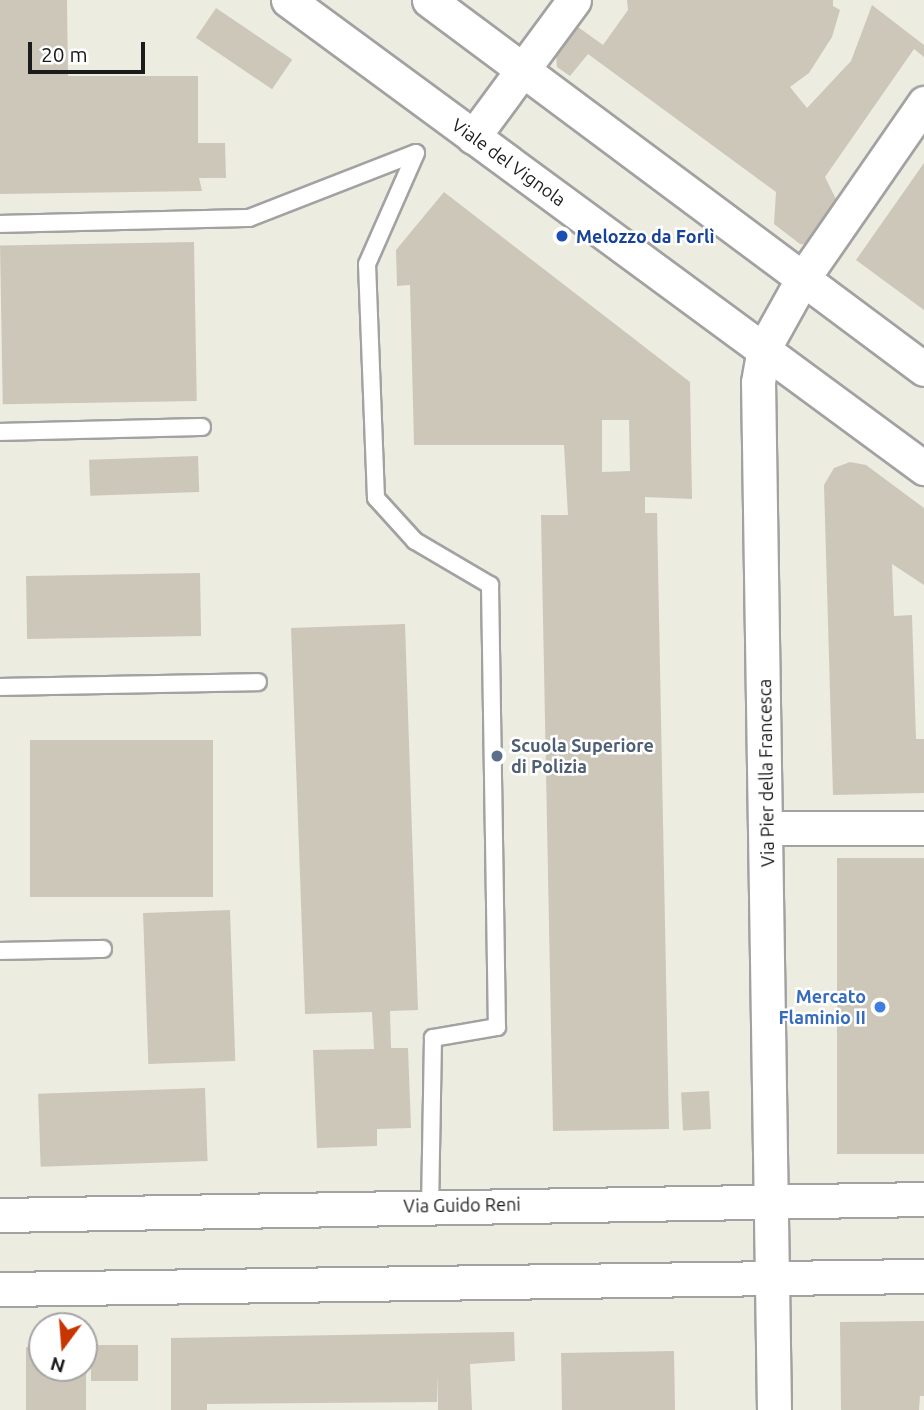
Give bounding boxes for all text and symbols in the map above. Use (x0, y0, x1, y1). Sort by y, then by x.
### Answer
scale bar (32, 28, 149, 72)
text: 20 m (41, 42, 88, 66)
street label: Viale del Vignola (448, 114, 570, 210)
place label: Melozzo da Forlì (576, 225, 714, 247)
marker: Melozzo da Forlì (554, 228, 570, 244)
street label: Via Pier della Francesca (754, 679, 778, 867)
place label: Scuola Superiore di Polizia (511, 735, 654, 778)
marker: Scuola Superiore di Polizia (489, 748, 505, 764)
place label: Mercato Flaminio II (778, 986, 866, 1028)
marker: Mercato Flaminio II (872, 999, 888, 1015)
street label: Via Guido Reni (403, 1193, 521, 1217)
north arrow (28, 1312, 98, 1382)
text: N (48, 1353, 68, 1378)

